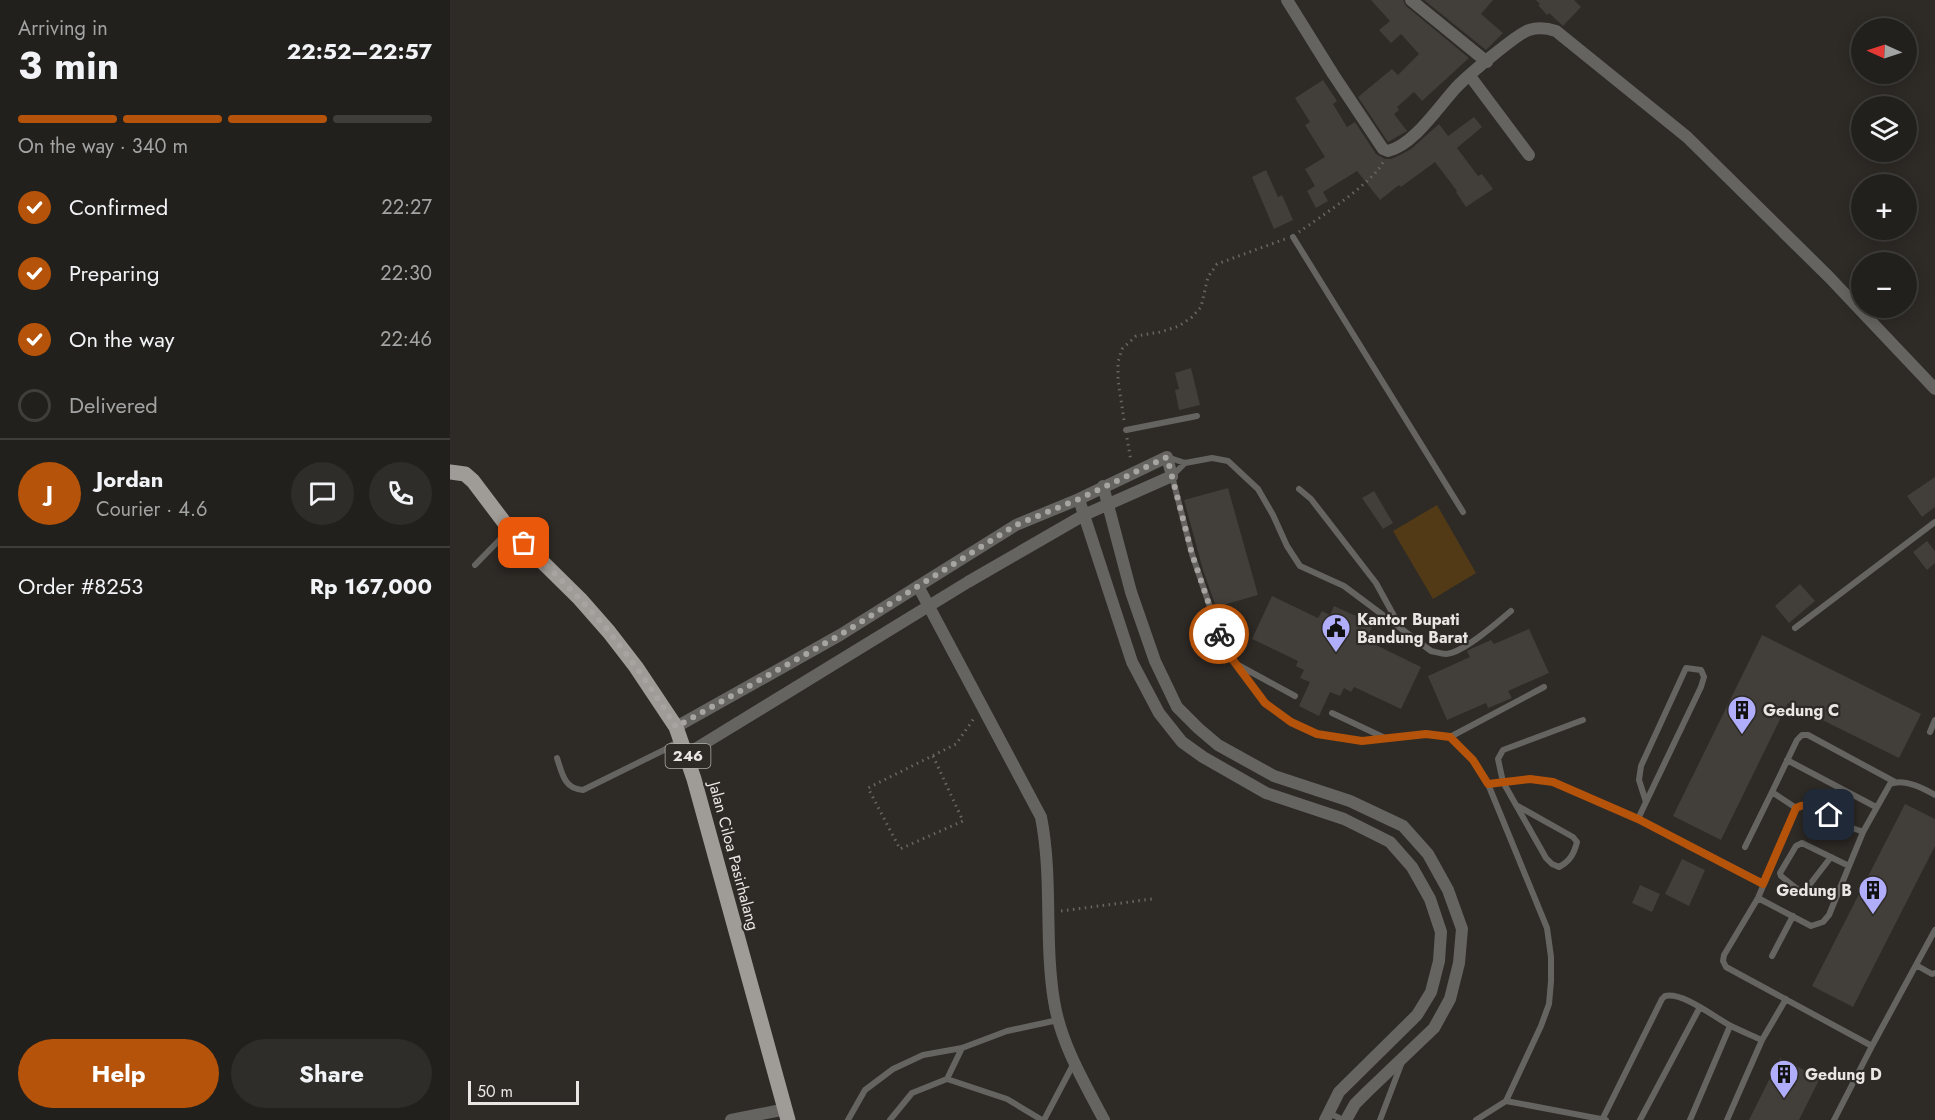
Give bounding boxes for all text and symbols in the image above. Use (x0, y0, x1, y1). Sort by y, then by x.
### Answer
text: Arriving in (18, 14, 108, 43)
north arrow (1851, 18, 1917, 84)
map controls (1851, 18, 1917, 318)
text: 22:52–22:57 (287, 35, 432, 67)
text: 3 min (18, 37, 119, 94)
button: layers (1851, 96, 1917, 162)
text: On the way · 340 m (18, 132, 188, 161)
button: + (1851, 174, 1917, 240)
icon: check (18, 191, 51, 224)
text: Confirmed (69, 191, 168, 223)
text: 22:27 (381, 193, 432, 222)
button: − (1851, 252, 1917, 318)
icon: check (18, 257, 51, 290)
text: Preparing (69, 257, 160, 289)
text: 22:30 (380, 259, 432, 288)
icon: check (18, 323, 51, 356)
text: On the way (69, 323, 174, 355)
text: 22:46 (380, 325, 432, 354)
text: Delivered (69, 389, 158, 421)
button: chat (291, 462, 354, 525)
button: phone (369, 462, 432, 525)
text: Jordan (96, 463, 163, 495)
text: J (46, 477, 53, 509)
text: Courier · 4.6 (96, 495, 208, 524)
pin (498, 517, 549, 568)
icon: bag (507, 526, 540, 559)
text: Order #8253 (18, 570, 143, 602)
text: Rp 167,000 (310, 570, 432, 602)
courier (1189, 604, 1249, 664)
place label: Kantor Bupati Bandung Barat (1357, 608, 1469, 649)
public building icon: Kantor Bupati Bandung Barat (1320, 612, 1352, 654)
icon: bike (1203, 618, 1236, 651)
building icon: Gedung C (1726, 694, 1758, 736)
place label: Gedung C (1763, 699, 1839, 722)
road number: 246 (666, 744, 710, 768)
street label: Jalan Ciloa Pasirhalang (703, 777, 765, 933)
pin (1803, 789, 1854, 840)
icon: home (1812, 798, 1845, 831)
building icon: Gedung B (1857, 874, 1889, 916)
place label: Gedung B (1776, 879, 1852, 902)
button: Help (18, 1039, 219, 1108)
button: Share (231, 1039, 432, 1108)
building icon: Gedung D (1768, 1058, 1800, 1100)
place label: Gedung D (1805, 1063, 1882, 1086)
scale bar (468, 1078, 579, 1106)
text: 50 m (477, 1080, 513, 1103)

